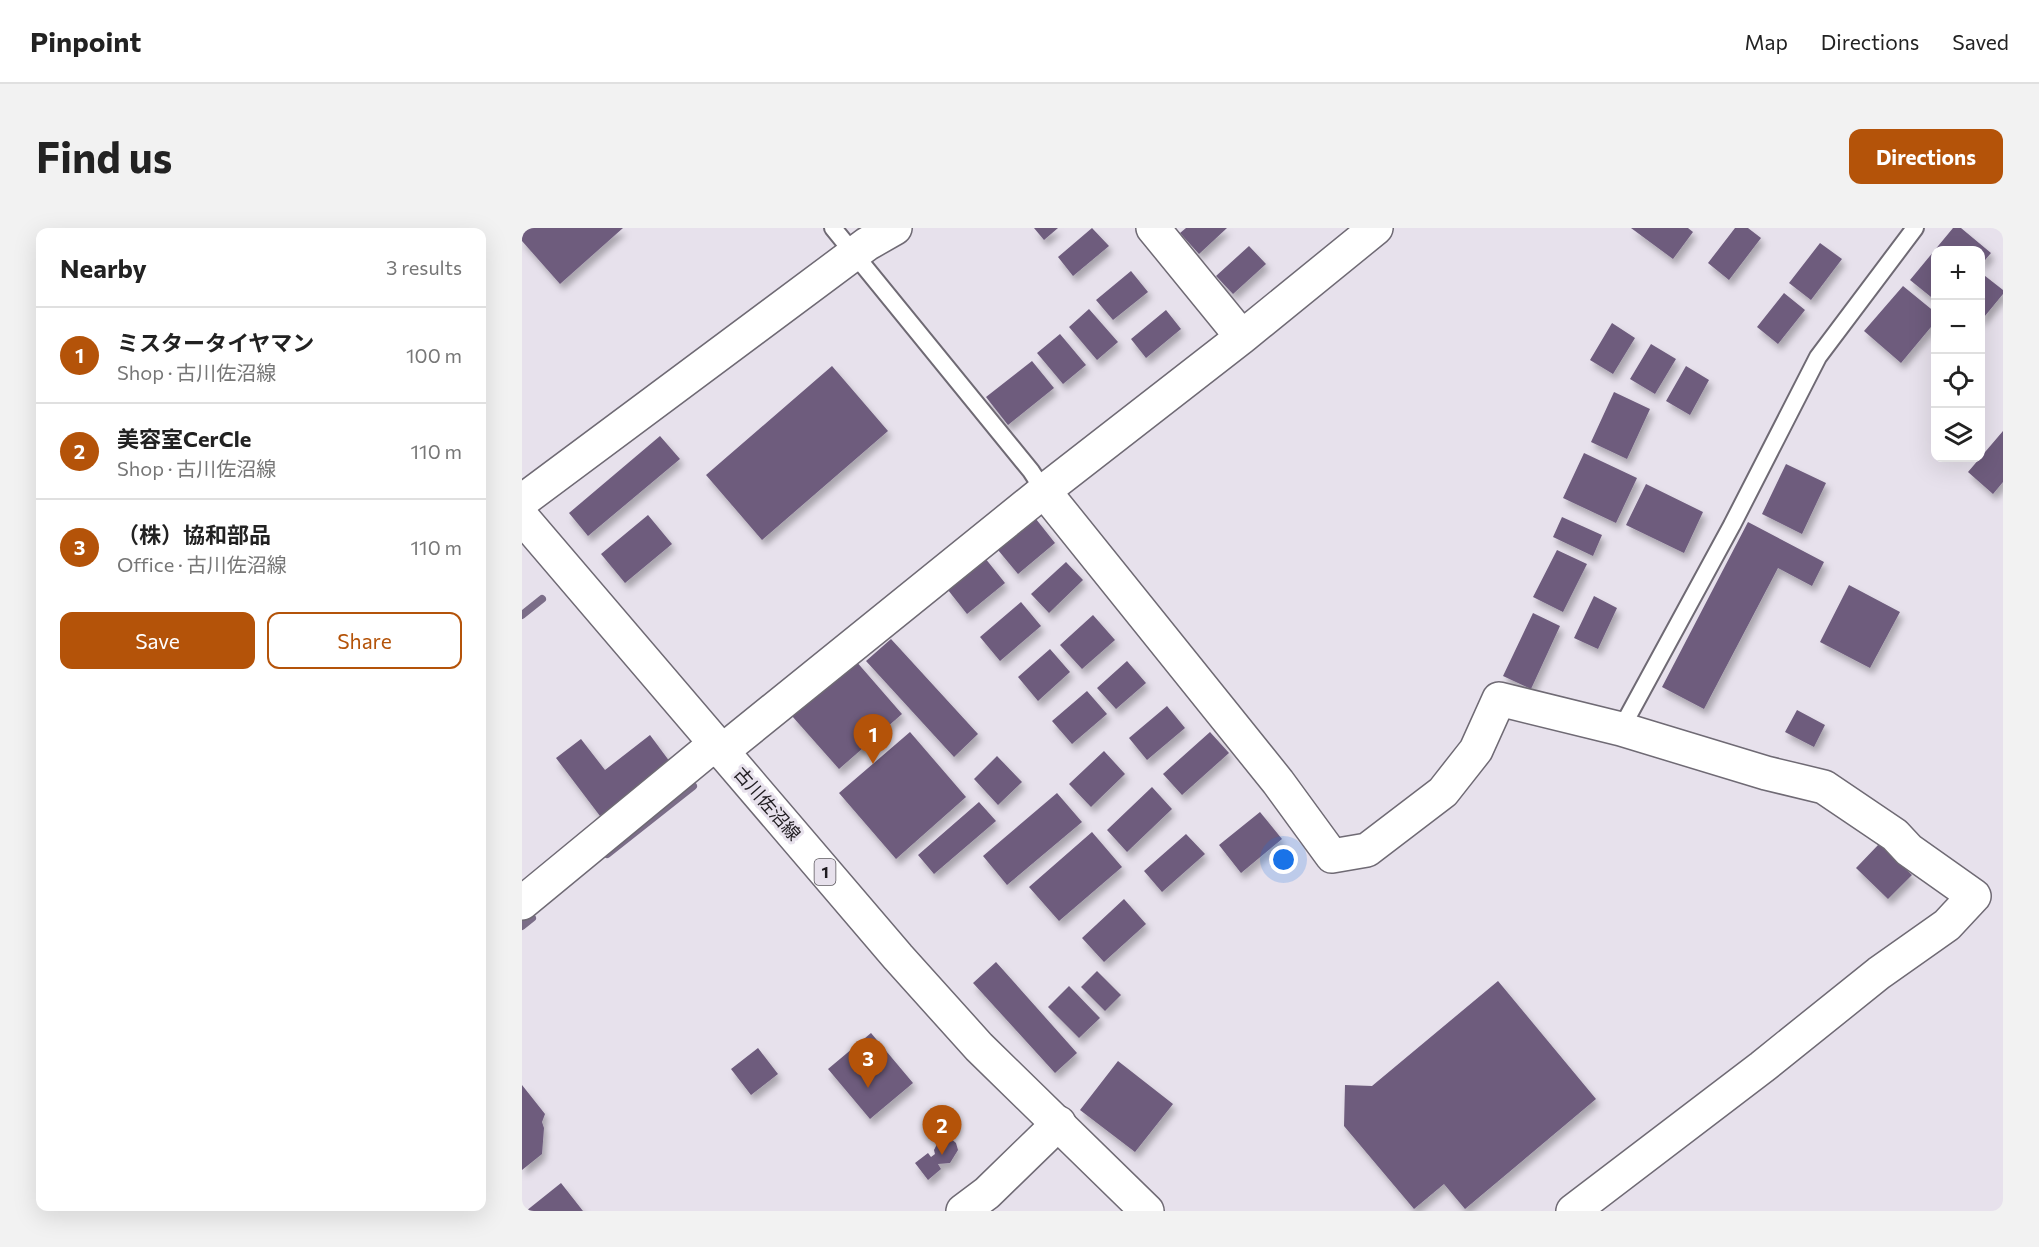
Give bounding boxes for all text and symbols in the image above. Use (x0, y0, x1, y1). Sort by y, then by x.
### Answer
text: Pinpoint (30, 24, 141, 58)
text: Map (1745, 29, 1788, 54)
text: Directions (1821, 29, 1919, 54)
text: Saved (1952, 29, 2009, 54)
button: Directions (1849, 129, 2003, 184)
text: Find us (36, 130, 172, 182)
map controls (1931, 246, 1985, 462)
button: + (1931, 246, 1985, 300)
text: Nearby (60, 252, 147, 283)
text: 3 results (386, 255, 462, 279)
button: − (1931, 300, 1985, 354)
text: ミスタータイヤマン (117, 329, 314, 356)
text: 1 (75, 343, 84, 367)
text: 100 m (406, 343, 462, 367)
button: locate (1931, 354, 1985, 408)
text: Shop · 古川佐沼線 (117, 360, 276, 384)
button: layers (1931, 408, 1985, 462)
text: 美容室CerCle (117, 425, 251, 452)
text: 2 (74, 439, 85, 463)
text: 110 m (411, 439, 462, 463)
text: Shop · 古川佐沼線 (117, 456, 276, 480)
text: （株）協和部品 (117, 521, 271, 548)
text: 3 (74, 535, 85, 559)
text: 110 m (411, 535, 462, 559)
text: Office · 古川佐沼線 (117, 552, 287, 576)
button: Save (60, 612, 255, 669)
button: Share (267, 612, 462, 669)
pin: 1 (854, 714, 892, 764)
street label: 古川佐沼線 (730, 762, 806, 845)
your location (1269, 845, 1298, 874)
road number: 1 (814, 859, 836, 885)
pin: 3 (848, 1038, 888, 1088)
pin: 2 (922, 1106, 962, 1155)

